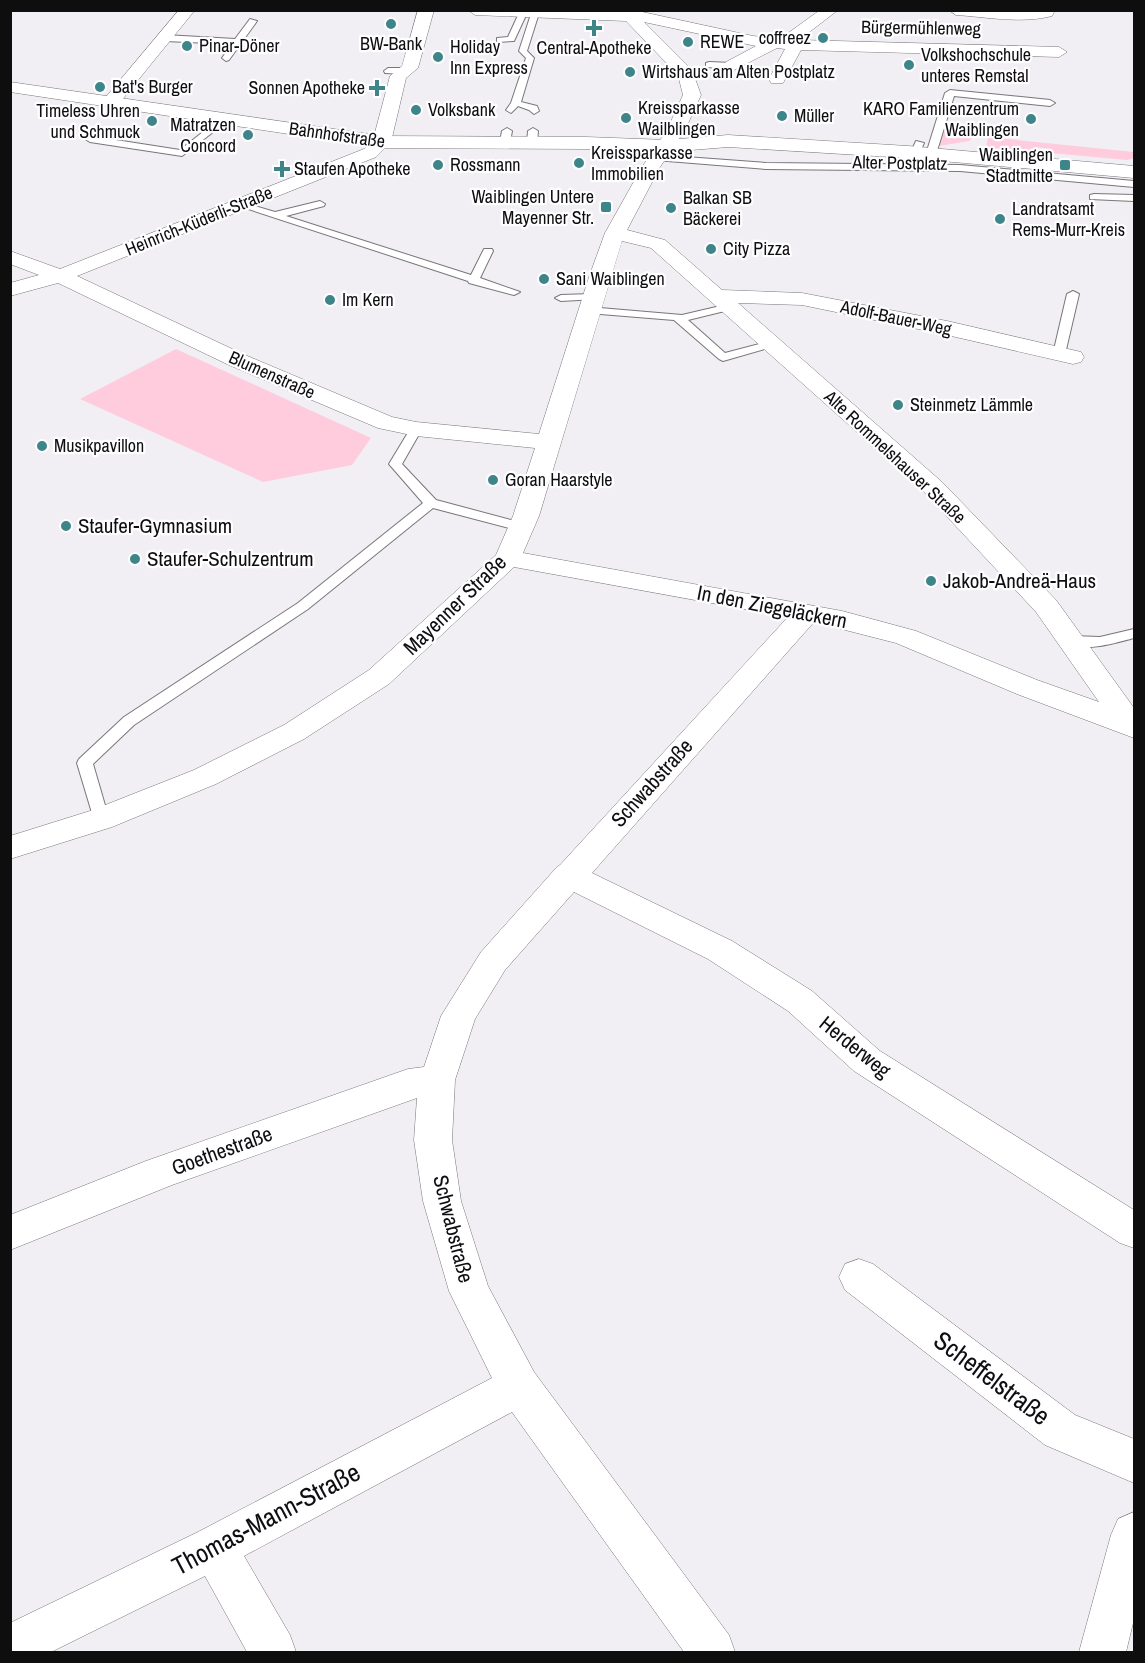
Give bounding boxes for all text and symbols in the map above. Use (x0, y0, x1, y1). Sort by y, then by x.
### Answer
street label: Bürgermühlenweg (861, 14, 982, 41)
marker: BW-Bank (384, 17, 398, 31)
marker: Central-Apotheke (587, 21, 601, 35)
place label: coffreez (759, 25, 811, 50)
place label: REWE (700, 29, 744, 54)
place label: BW-Bank (360, 31, 423, 56)
marker: coffreez (816, 31, 830, 45)
place label: Pinar-Döner (199, 33, 279, 58)
place label: Holiday Inn Express (450, 34, 528, 80)
place label: Central-Apotheke (537, 35, 651, 60)
marker: REWE (681, 35, 695, 49)
marker: Pinar-Döner (180, 39, 194, 53)
place label: Volkshochschule unteres Remstal (921, 42, 1031, 88)
marker: Holiday Inn Express (431, 50, 445, 64)
marker: Volkshochschule unteres Remstal (902, 58, 916, 72)
place label: Wirtshaus am Alten Postplatz (642, 59, 835, 84)
marker: Wirtshaus am Alten Postplatz (623, 65, 637, 79)
place label: Bat's Burger (112, 74, 193, 99)
place label: Sonnen Apotheke (248, 75, 365, 100)
marker: Bat's Burger (93, 80, 107, 94)
marker: Sonnen Apotheke (370, 81, 384, 95)
place label: Kreissparkasse Wailblingen (638, 95, 740, 141)
place label: KARO Familienzentrum Waiblingen (863, 96, 1019, 142)
place label: Volksbank (428, 97, 496, 122)
place label: Timeless Uhren und Schmuck (36, 98, 141, 144)
marker: Volksbank (409, 103, 423, 117)
place label: Müller (794, 103, 834, 128)
marker: Müller (775, 109, 789, 123)
marker: Kreissparkasse Wailblingen (619, 111, 633, 125)
place label: Matratzen Concord (170, 112, 236, 158)
marker: KARO Familienzentrum Waiblingen (1024, 112, 1038, 126)
marker: Timeless Uhren und Schmuck (145, 114, 159, 128)
street label: Bahnhofstraße (287, 115, 387, 154)
marker: Matratzen Concord (241, 128, 255, 142)
place label: Kreissparkasse Immobilien (591, 140, 693, 186)
place label: Waiblingen Stadtmitte (979, 142, 1053, 188)
street label: Alter Postplatz (851, 149, 948, 176)
place label: Rossmann (450, 152, 521, 177)
place label: Staufen Apotheke (294, 156, 411, 181)
marker: Kreissparkasse Immobilien (572, 156, 586, 170)
marker: Rossmann (431, 158, 445, 172)
marker: Waiblingen Stadtmitte (1058, 158, 1072, 172)
marker: Staufen Apotheke (275, 162, 289, 176)
street label: Heinrich-Küderli-Straße (121, 180, 276, 261)
place label: Waiblingen Untere Mayenner Str. (471, 184, 594, 230)
place label: Balkan SB Bäckerei (683, 185, 752, 231)
place label: Landratsamt Rems-Murr-Kreis (1012, 196, 1125, 242)
marker: Waiblingen Untere Mayenner Str. (599, 200, 613, 214)
marker: Balkan SB Bäckerei (664, 201, 678, 215)
marker: Landratsamt Rems-Murr-Kreis (993, 212, 1007, 226)
place label: City Pizza (723, 236, 790, 261)
marker: City Pizza (704, 242, 718, 256)
place label: Sani Waiblingen (556, 266, 665, 291)
marker: Sani Waiblingen (537, 272, 551, 286)
place label: Im Kern (342, 287, 394, 312)
marker: Im Kern (323, 293, 337, 307)
street label: Adolf-Bauer-Weg (837, 293, 955, 342)
street label: Blumenstraße (225, 344, 319, 405)
street label: Alte Rommelshauser Straße (818, 384, 972, 529)
place label: Steinmetz Lämmle (910, 392, 1033, 417)
marker: Steinmetz Lämmle (891, 398, 905, 412)
place label: Musikpavillon (54, 433, 144, 458)
marker: Musikpavillon (35, 439, 49, 453)
place label: Goran Haarstyle (505, 467, 612, 492)
marker: Goran Haarstyle (486, 473, 500, 487)
place label: Staufer-Gymnasium (78, 511, 232, 540)
marker: Staufer-Gymnasium (59, 519, 73, 533)
place label: Staufer-Schulzentrum (147, 544, 314, 573)
street label: Mayenner Straße (397, 548, 513, 661)
marker: Staufer-Schulzentrum (128, 552, 142, 566)
place label: Jakob-Andreä-Haus (943, 566, 1096, 595)
marker: Jakob-Andreä-Haus (924, 574, 938, 588)
street label: In den Ziegeläckern (695, 578, 850, 635)
street label: Schwabstraße (604, 732, 699, 833)
street label: Herderweg (813, 1009, 897, 1085)
street label: Goethestraße (167, 1119, 276, 1182)
street label: Schwabstraße (426, 1172, 481, 1286)
street label: Scheffelstraße (927, 1322, 1058, 1433)
street label: Thomas-Mann-Straße (165, 1454, 366, 1583)

